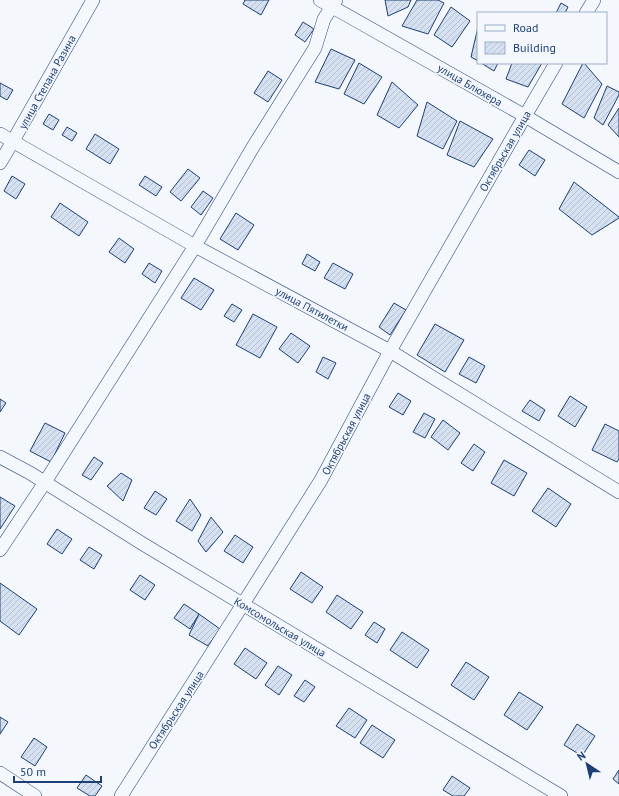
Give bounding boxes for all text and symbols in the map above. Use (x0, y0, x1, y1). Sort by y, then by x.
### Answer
legend (477, 12, 607, 64)
text: Road (513, 20, 538, 35)
street label: улица Степана Разина (15, 32, 79, 132)
text: Building (513, 40, 556, 55)
street label: улица Блюхера (435, 61, 505, 109)
street label: Октябрьская улица (476, 108, 534, 194)
street label: улица Пятилетки (273, 284, 351, 334)
street label: Октябрьская улица (318, 391, 374, 477)
street label: Комсомольская улица (231, 594, 329, 660)
street label: Октябрьская улица (145, 668, 207, 752)
north arrow (567, 744, 607, 784)
text: N (574, 748, 588, 764)
scale bar (14, 758, 101, 784)
text: 50 m (20, 764, 46, 779)

